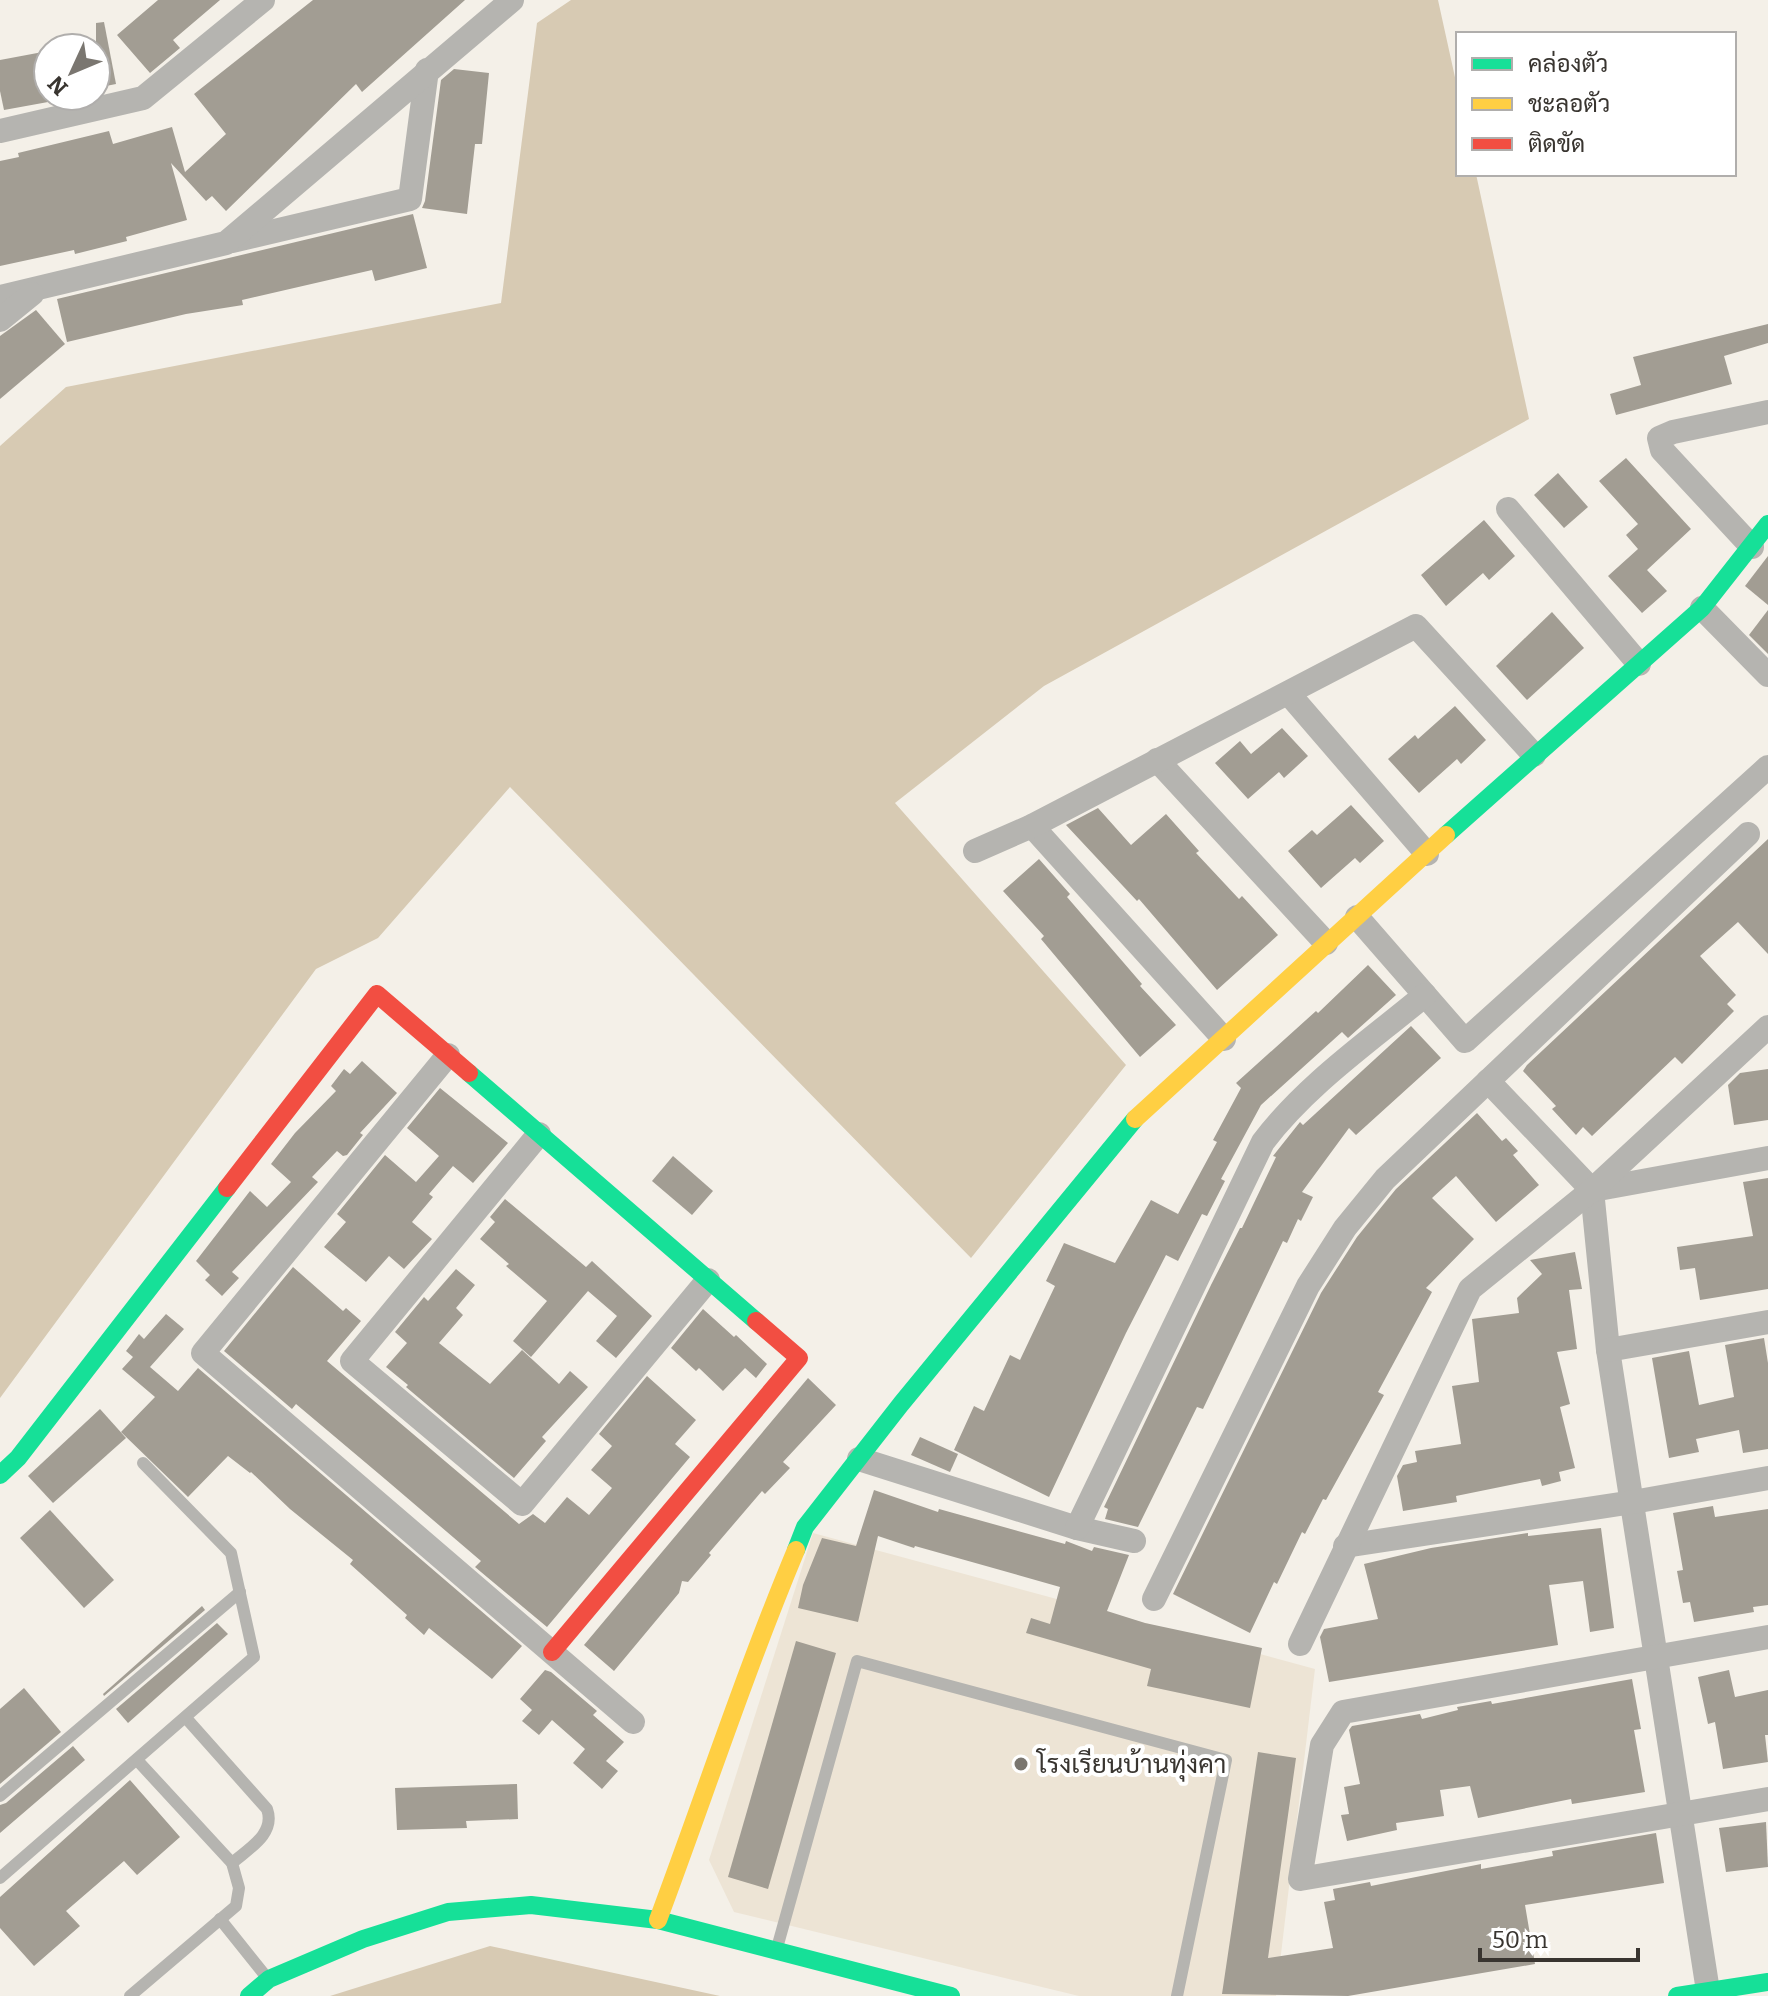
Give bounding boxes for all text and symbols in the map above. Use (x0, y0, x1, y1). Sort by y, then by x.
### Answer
north arrow (32, 32, 112, 112)
legend (1456, 32, 1736, 176)
text: คล่องตัว (1528, 50, 1608, 78)
text: N (42, 70, 74, 101)
text: ชะลอตัว (1528, 90, 1610, 118)
text: ติดขัด (1528, 130, 1585, 158)
place label: โรงเรียนบ้านทุ่งคา (1035, 1748, 1226, 1782)
marker: โรงเรียนบ้านทุ่งคา (1012, 1755, 1030, 1773)
scale bar (1480, 1912, 1638, 1962)
text: 50 m (1492, 1926, 1548, 1954)

